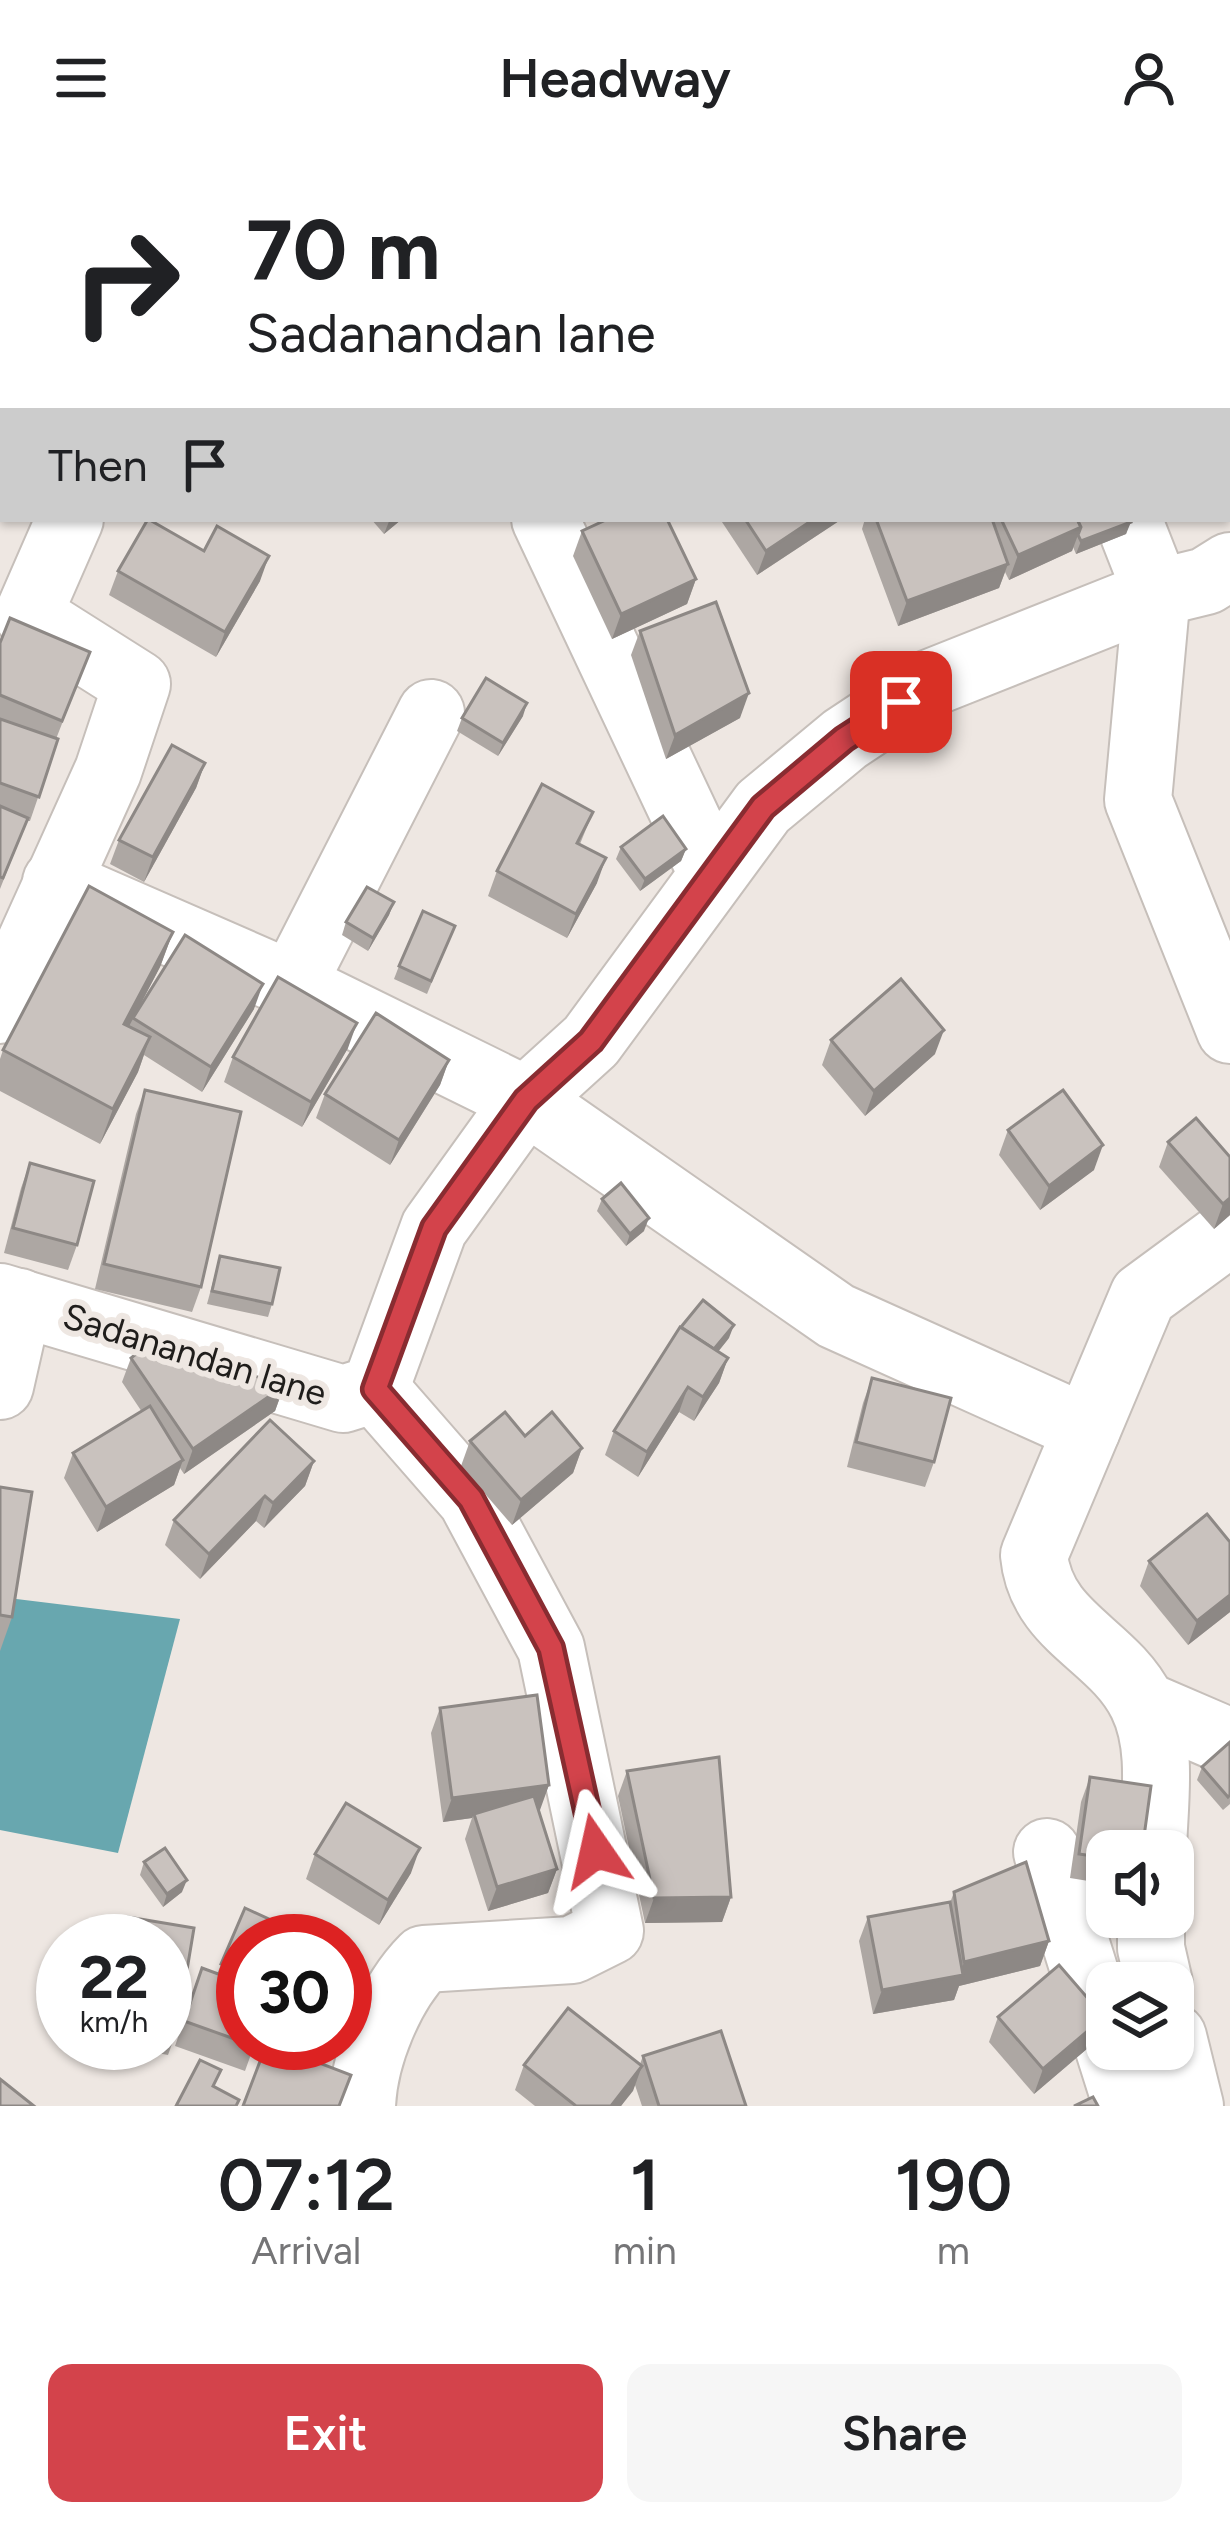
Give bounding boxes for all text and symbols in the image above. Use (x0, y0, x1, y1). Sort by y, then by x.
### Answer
icon: menu (48, 45, 114, 111)
icon: person (1116, 45, 1182, 111)
text: Headway (499, 46, 731, 111)
text: 70 m (246, 199, 440, 300)
icon: right (48, 204, 204, 360)
text: Sadanandan lane (246, 301, 655, 366)
icon: arrive (172, 432, 238, 498)
text: Then (48, 438, 148, 492)
pin (850, 651, 952, 753)
icon: arrive (868, 669, 934, 735)
street label: Sadanandan lane (58, 1294, 332, 1415)
position arrow (533, 1788, 659, 1914)
map controls (1086, 1830, 1194, 2070)
button: sound (1086, 1830, 1194, 1938)
speed limit sign: 30 (216, 1914, 372, 2070)
text: 22 (79, 1941, 149, 2013)
button: layers (1086, 1962, 1194, 2070)
text: km/h (80, 2003, 148, 2040)
text: 07:12 (218, 2142, 395, 2228)
text: 1 (630, 2142, 660, 2228)
text: 190 (894, 2142, 1012, 2228)
text: Arrival (251, 2227, 361, 2274)
text: min (613, 2227, 677, 2274)
text: m (937, 2227, 970, 2274)
button: Exit (48, 2364, 603, 2502)
button: Share (627, 2364, 1182, 2502)

